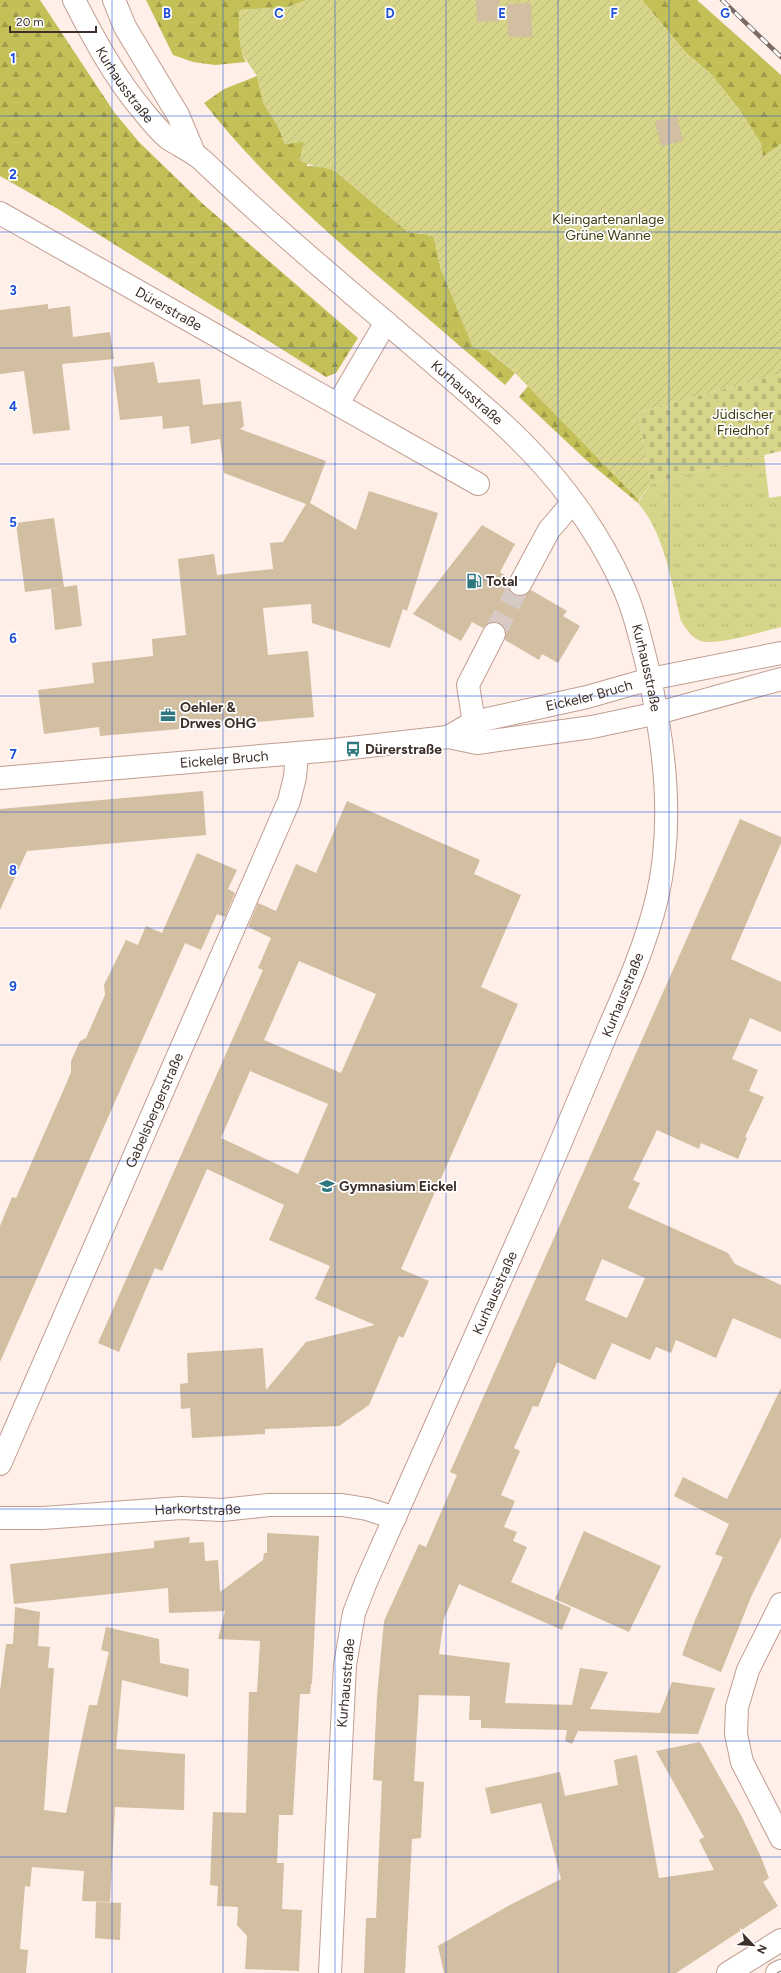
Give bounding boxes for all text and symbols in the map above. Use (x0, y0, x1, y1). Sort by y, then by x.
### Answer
text: B (163, 6, 171, 21)
text: C (274, 6, 284, 21)
text: D (385, 6, 395, 21)
text: E (498, 6, 506, 21)
text: F (610, 6, 618, 21)
text: G (720, 6, 730, 21)
scale bar (10, 8, 96, 34)
text: 20 m (16, 15, 44, 29)
street label: Kurhausstraße (92, 43, 158, 127)
text: 1 (10, 51, 16, 66)
text: 2 (9, 167, 17, 182)
park label: Kleingartenanlage Grüne Wanne (552, 211, 664, 244)
text: 3 (9, 283, 17, 298)
street label: Dürerstraße (132, 283, 205, 334)
street label: Kurhausstraße (428, 356, 507, 428)
text: 4 (9, 399, 17, 414)
park label: Jüdischer Friedhof (713, 406, 774, 439)
text: 5 (9, 515, 17, 530)
fuel station icon: Total (465, 572, 483, 590)
place label: Total (486, 573, 518, 590)
street label: Kurhausstraße (628, 622, 665, 713)
text: 6 (9, 631, 17, 646)
street label: Eickeler Bruch (544, 676, 634, 714)
place label: Oehler & Drwes OHG (180, 699, 257, 732)
office icon: Oehler & Drwes OHG (159, 706, 177, 724)
bus stop icon: Dürerstraße (344, 740, 362, 758)
place label: Dürerstraße (365, 741, 442, 758)
text: 7 (9, 747, 17, 762)
street label: Eickeler Bruch (179, 747, 269, 771)
text: 8 (9, 863, 17, 878)
street label: Kurhausstraße (598, 950, 648, 1040)
text: 9 (9, 979, 17, 994)
street label: Gabelsbergerstraße (122, 1050, 187, 1170)
school or university icon: Gymnasium Eickel (318, 1177, 336, 1195)
place label: Gymnasium Eickel (339, 1178, 457, 1195)
street label: Kurhausstraße (469, 1248, 521, 1337)
street label: Harkortstraße (154, 1499, 242, 1519)
street label: Kurhausstraße (334, 1637, 358, 1728)
north arrow (733, 1925, 773, 1965)
text: N (754, 1942, 769, 1956)

